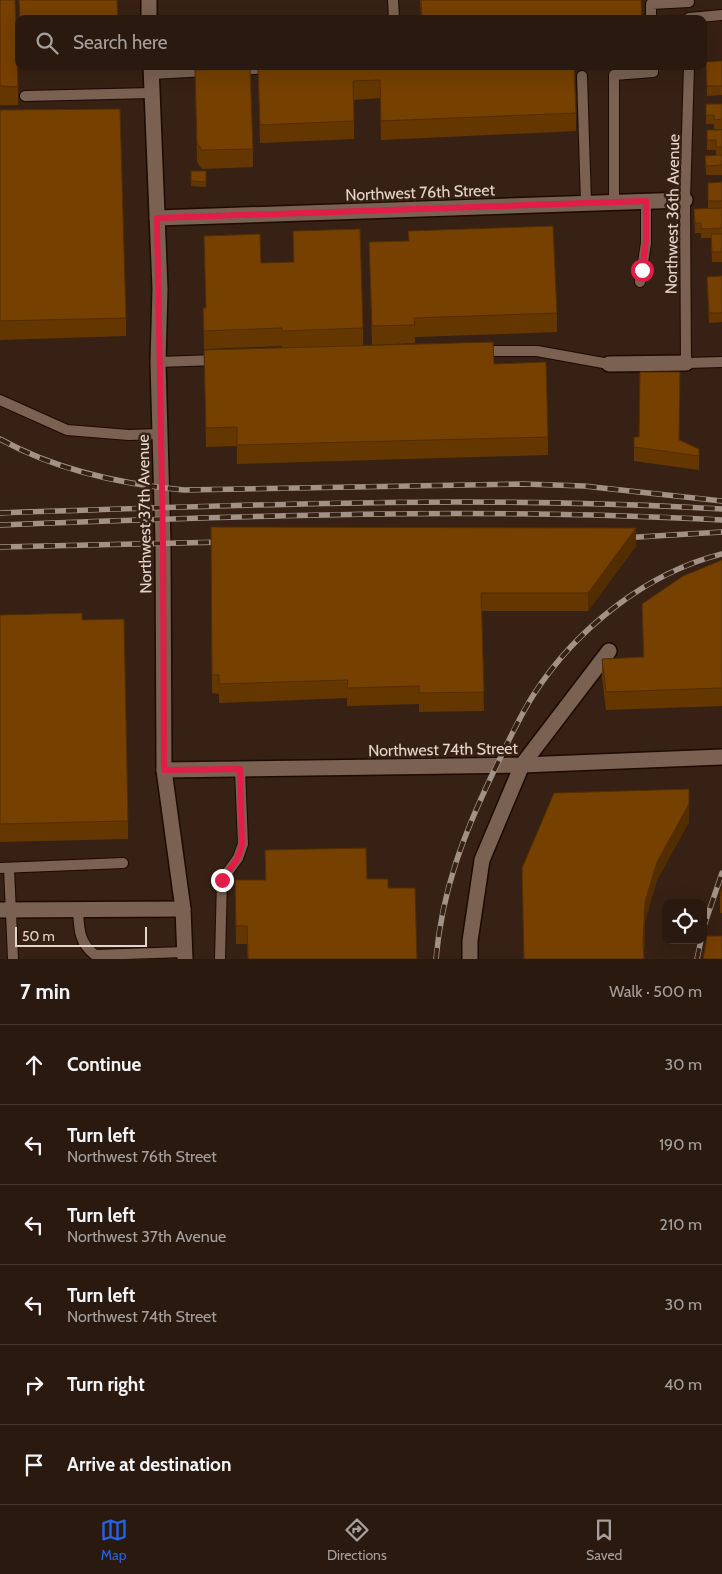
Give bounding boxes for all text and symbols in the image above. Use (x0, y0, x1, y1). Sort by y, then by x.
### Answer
search box (15, 15, 707, 70)
icon: search (33, 29, 61, 57)
text: Search here (73, 31, 167, 54)
street label: Northwest 36th Avenue (662, 134, 683, 294)
street label: Northwest 76th Street (345, 180, 496, 205)
route start (631, 259, 654, 282)
street label: Northwest 37th Avenue (134, 434, 155, 594)
street label: Northwest 74th Street (368, 739, 519, 760)
route end (211, 869, 234, 892)
map controls (662, 899, 707, 944)
button: locate (662, 899, 707, 944)
scale bar (15, 924, 148, 947)
text: 50 m (22, 927, 55, 945)
text: 7 min (20, 979, 70, 1004)
text: Walk · 500 m (609, 982, 702, 1001)
icon: ahead (20, 1051, 48, 1079)
text: Continue (67, 1053, 141, 1076)
text: 30 m (665, 1055, 702, 1074)
text: Turn left (67, 1124, 135, 1147)
icon: left (20, 1131, 48, 1159)
text: 190 m (659, 1135, 702, 1154)
text: Northwest 76th Street (67, 1147, 217, 1166)
text: Turn left (67, 1204, 135, 1227)
icon: left (20, 1211, 48, 1239)
text: 210 m (660, 1215, 702, 1234)
text: Northwest 37th Avenue (67, 1227, 226, 1246)
text: Turn left (67, 1284, 135, 1307)
icon: left (20, 1291, 48, 1319)
text: 30 m (665, 1295, 702, 1314)
text: Northwest 74th Street (67, 1307, 217, 1326)
icon: right (20, 1371, 48, 1399)
text: Turn right (67, 1373, 145, 1396)
text: 40 m (664, 1375, 702, 1394)
icon: arrive (20, 1451, 48, 1479)
text: Arrive at destination (67, 1453, 231, 1476)
tab: Map (100, 1516, 128, 1564)
tab: Directions (327, 1516, 387, 1564)
tab: Saved (586, 1516, 622, 1564)

